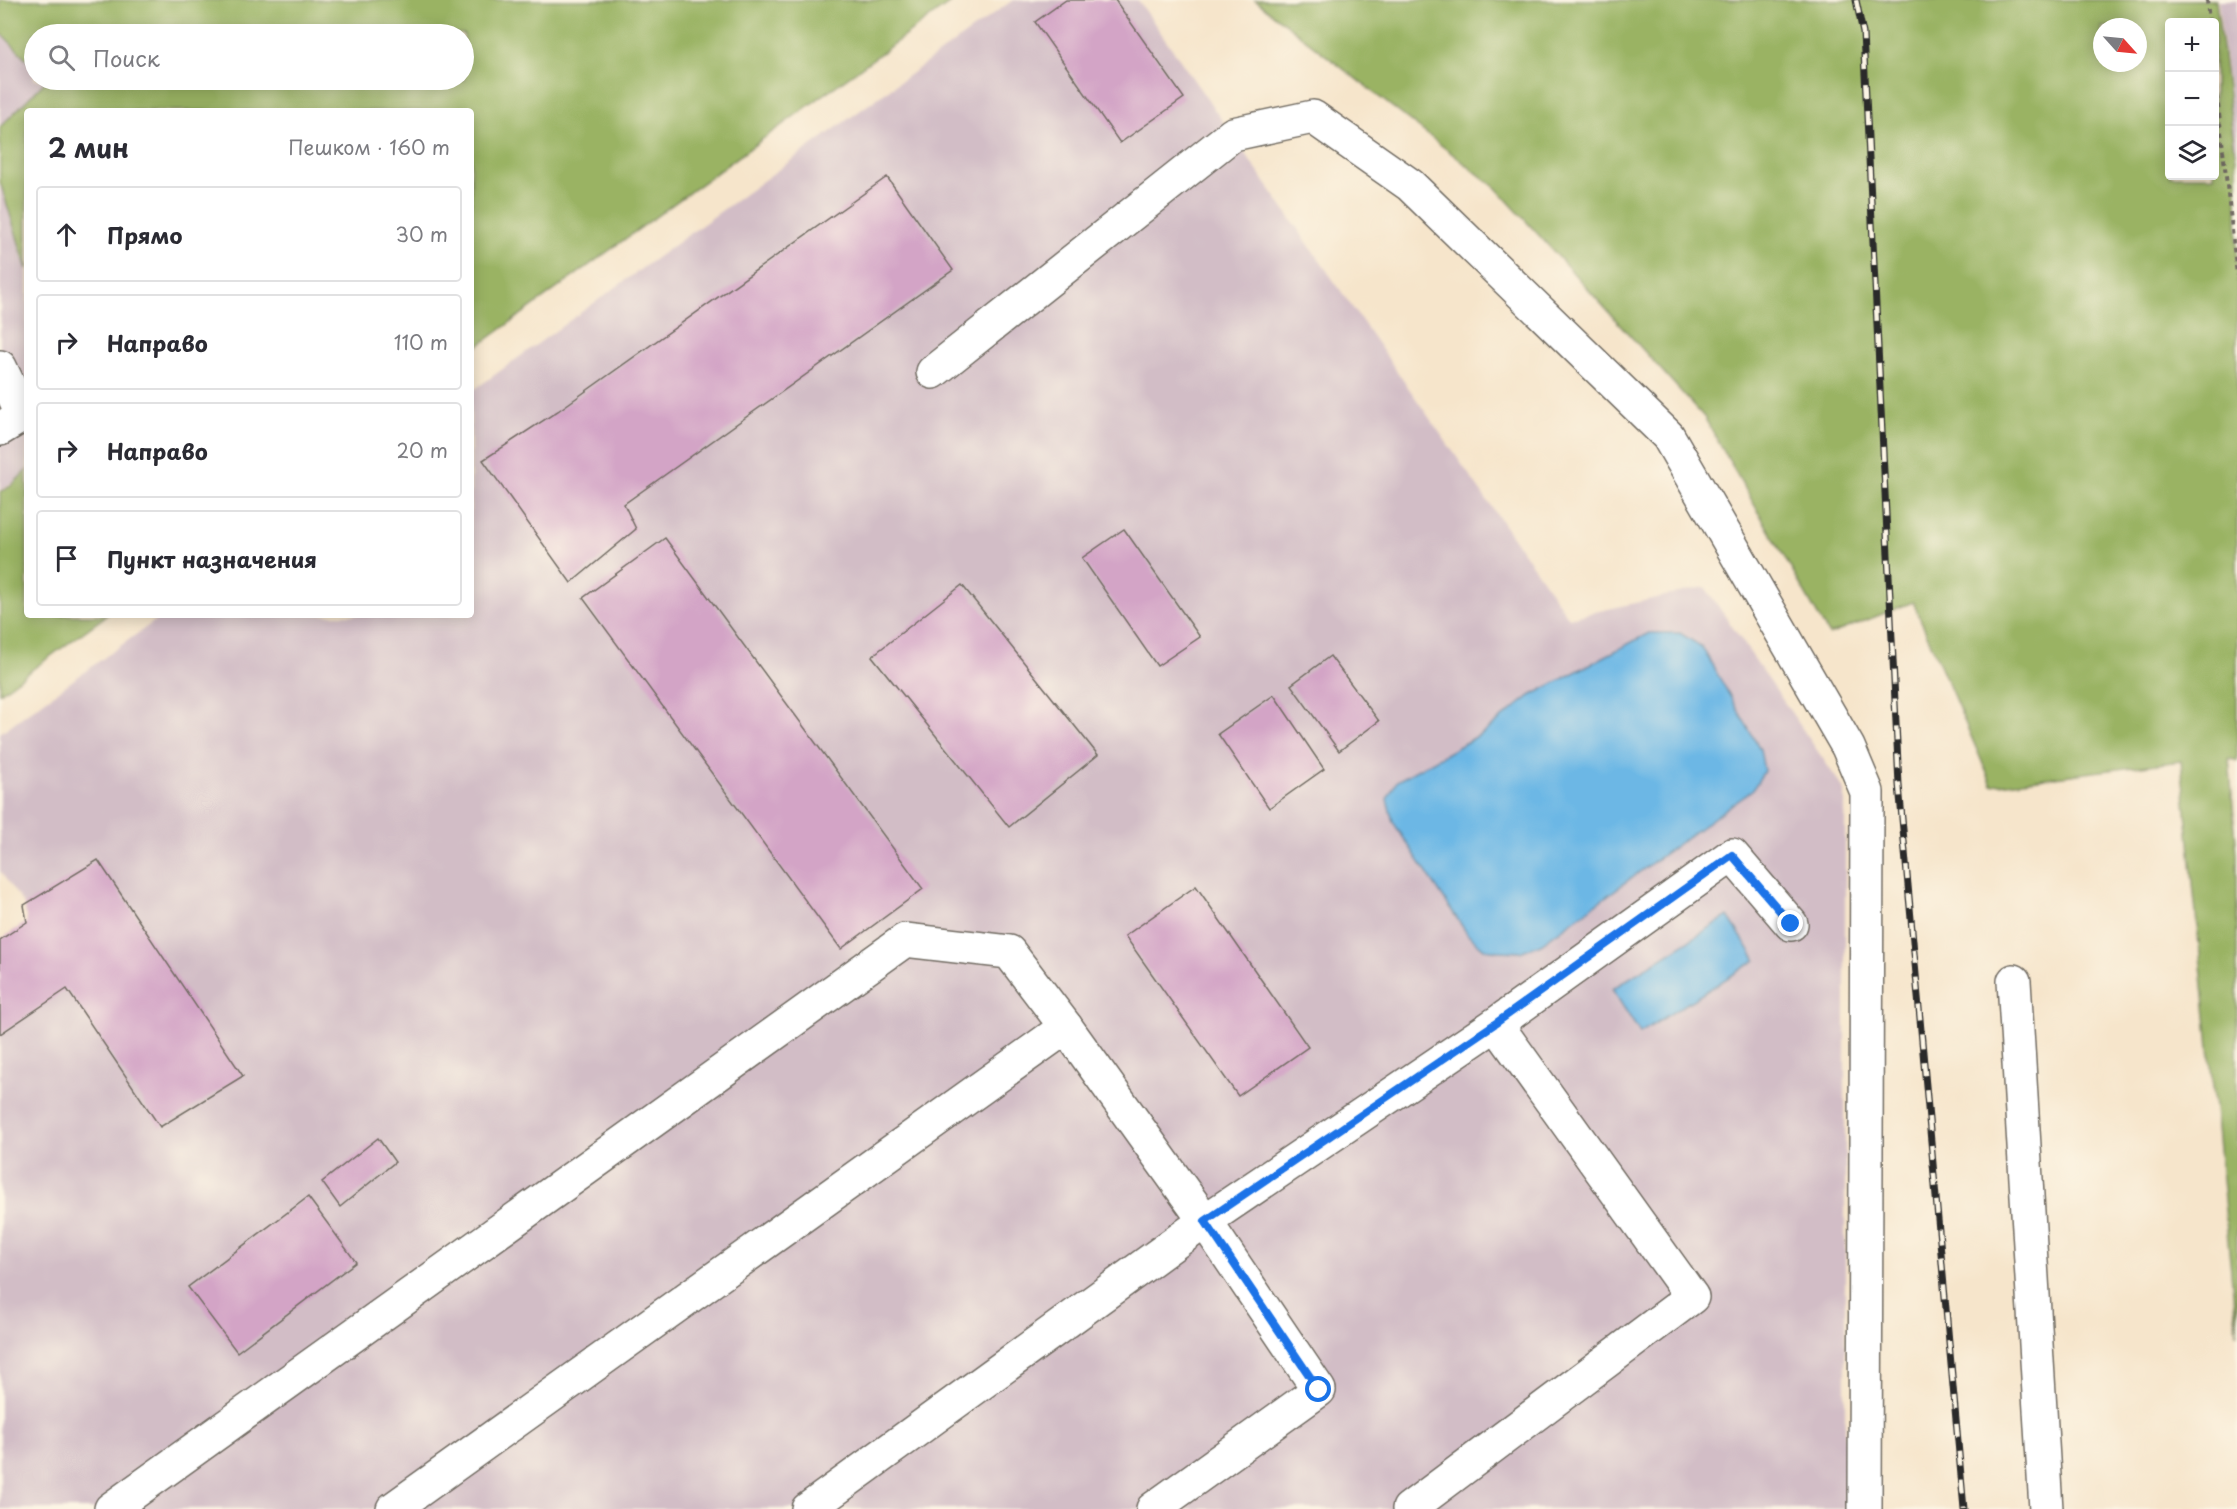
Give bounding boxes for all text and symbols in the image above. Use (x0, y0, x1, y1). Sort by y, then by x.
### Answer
north arrow (2093, 18, 2147, 72)
map controls (2165, 18, 2219, 180)
button: + (2165, 18, 2219, 72)
search box (24, 24, 474, 90)
icon: search (45, 41, 78, 74)
text: Поиск (93, 41, 160, 74)
button: − (2165, 72, 2219, 126)
button: layers (2165, 126, 2219, 180)
text: 2 мин (48, 128, 129, 167)
text: Пешком · 160 m (288, 132, 450, 162)
icon: ahead (50, 218, 83, 251)
text: Прямо (107, 218, 182, 251)
text: 30 m (395, 219, 448, 249)
icon: right (50, 326, 83, 359)
text: Направо (107, 326, 208, 359)
text: 110 m (394, 327, 448, 357)
icon: right (50, 434, 83, 467)
text: Направо (107, 434, 208, 467)
text: 20 m (396, 435, 448, 465)
icon: arrive (50, 542, 83, 575)
text: Пункт назначения (107, 542, 317, 575)
route end (1777, 910, 1803, 936)
route start (1305, 1376, 1331, 1402)

